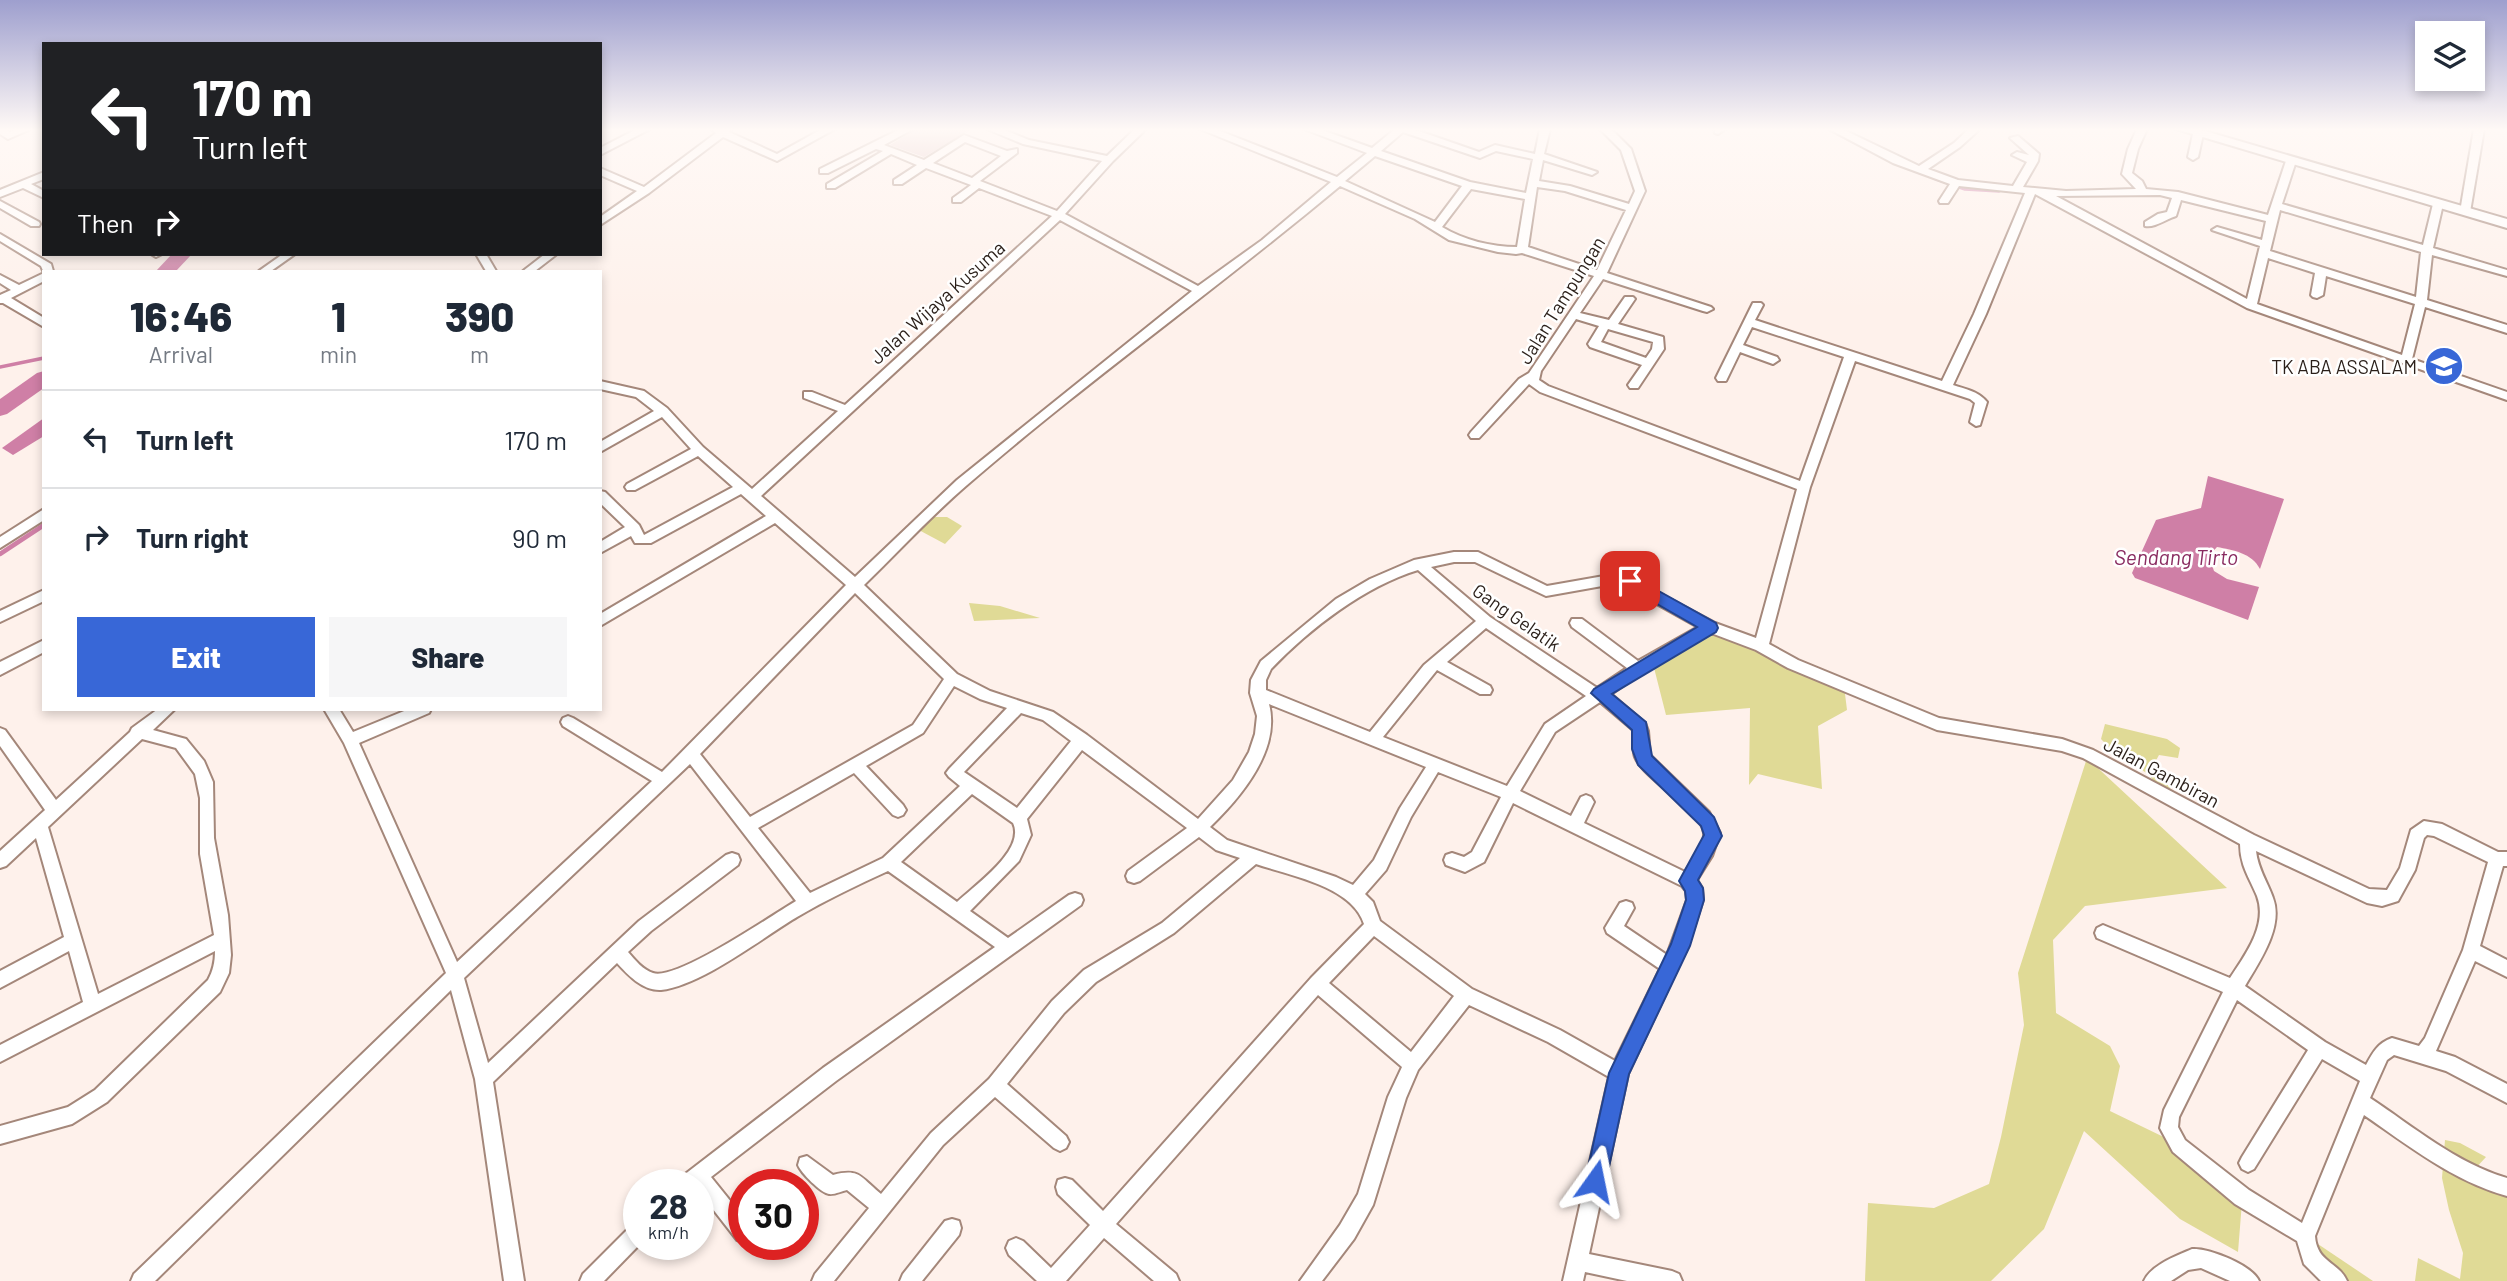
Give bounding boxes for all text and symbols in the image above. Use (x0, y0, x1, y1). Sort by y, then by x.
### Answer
map controls (2415, 21, 2485, 91)
button: layers (2415, 21, 2485, 91)
text: 170 m (192, 67, 312, 126)
icon: left (77, 70, 168, 161)
text: Turn left (192, 127, 309, 165)
icon: right (148, 203, 186, 241)
text: Then (77, 207, 134, 238)
street label: Jalan Tampungan (1513, 232, 1609, 368)
street label: Jalan Wijaya Kusuma (865, 236, 1009, 368)
text: 16:46 (130, 290, 232, 340)
text: 1 (331, 290, 346, 340)
text: 390 (445, 290, 514, 340)
text: Arrival (149, 340, 213, 368)
text: min (320, 340, 357, 368)
text: m (470, 340, 489, 368)
school or university icon: TK ABA ASSALAM (2423, 345, 2465, 387)
place label: TK ABA ASSALAM (2271, 355, 2417, 378)
icon: left (77, 420, 115, 458)
text: Turn left (136, 424, 234, 455)
text: 170 m (504, 424, 567, 455)
icon: right (77, 518, 115, 556)
text: Turn right (136, 522, 249, 553)
text: 90 m (512, 522, 567, 553)
water label: Sendang Tirto (2114, 544, 2238, 569)
pin (1600, 551, 1660, 611)
icon: arrive (1611, 562, 1649, 600)
street label: Gang Gelatik (1468, 578, 1566, 656)
button: Exit (77, 617, 315, 697)
button: Share (329, 617, 567, 697)
street label: Jalan Gambiran (2100, 732, 2224, 812)
position arrow (1558, 1144, 1632, 1218)
speed limit sign: 30 (728, 1169, 819, 1260)
text: 28 (649, 1184, 688, 1226)
text: km/h (648, 1221, 689, 1243)

